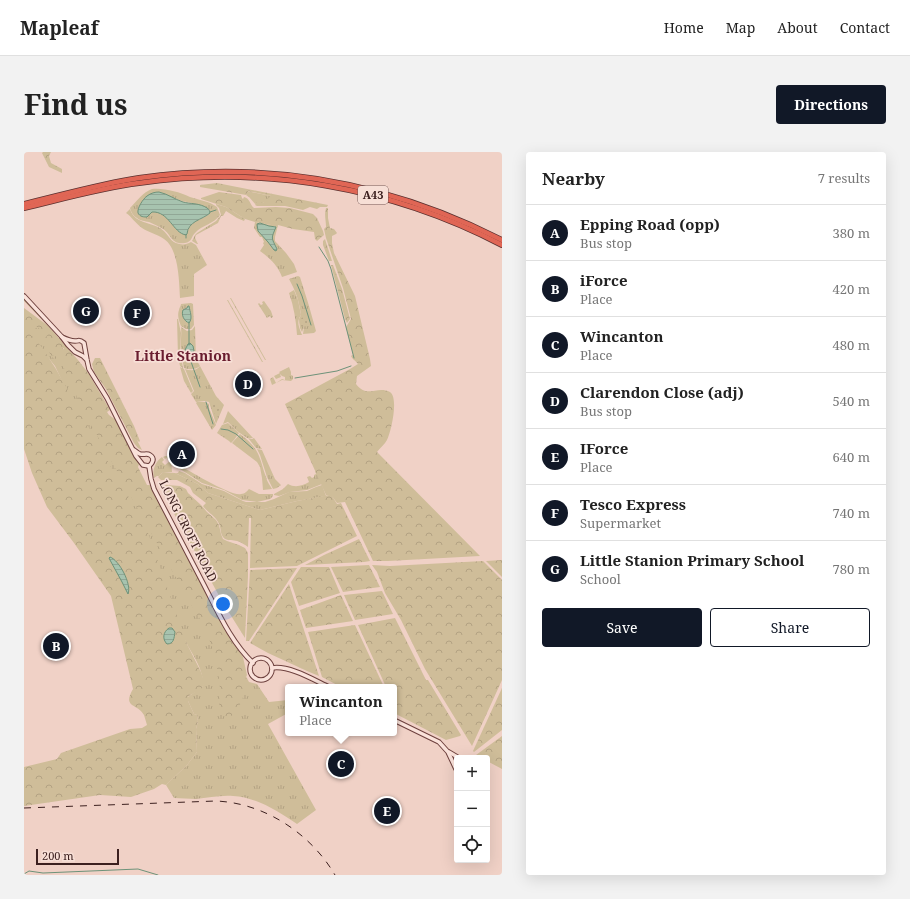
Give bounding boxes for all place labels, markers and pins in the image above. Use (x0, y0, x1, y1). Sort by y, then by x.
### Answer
pin: G (73, 296, 99, 326)
pin: F (124, 298, 150, 328)
pin: D (235, 369, 261, 399)
pin: A (169, 439, 195, 469)
pin: B (43, 631, 69, 661)
pin: C (328, 749, 354, 779)
pin: E (374, 796, 400, 826)

